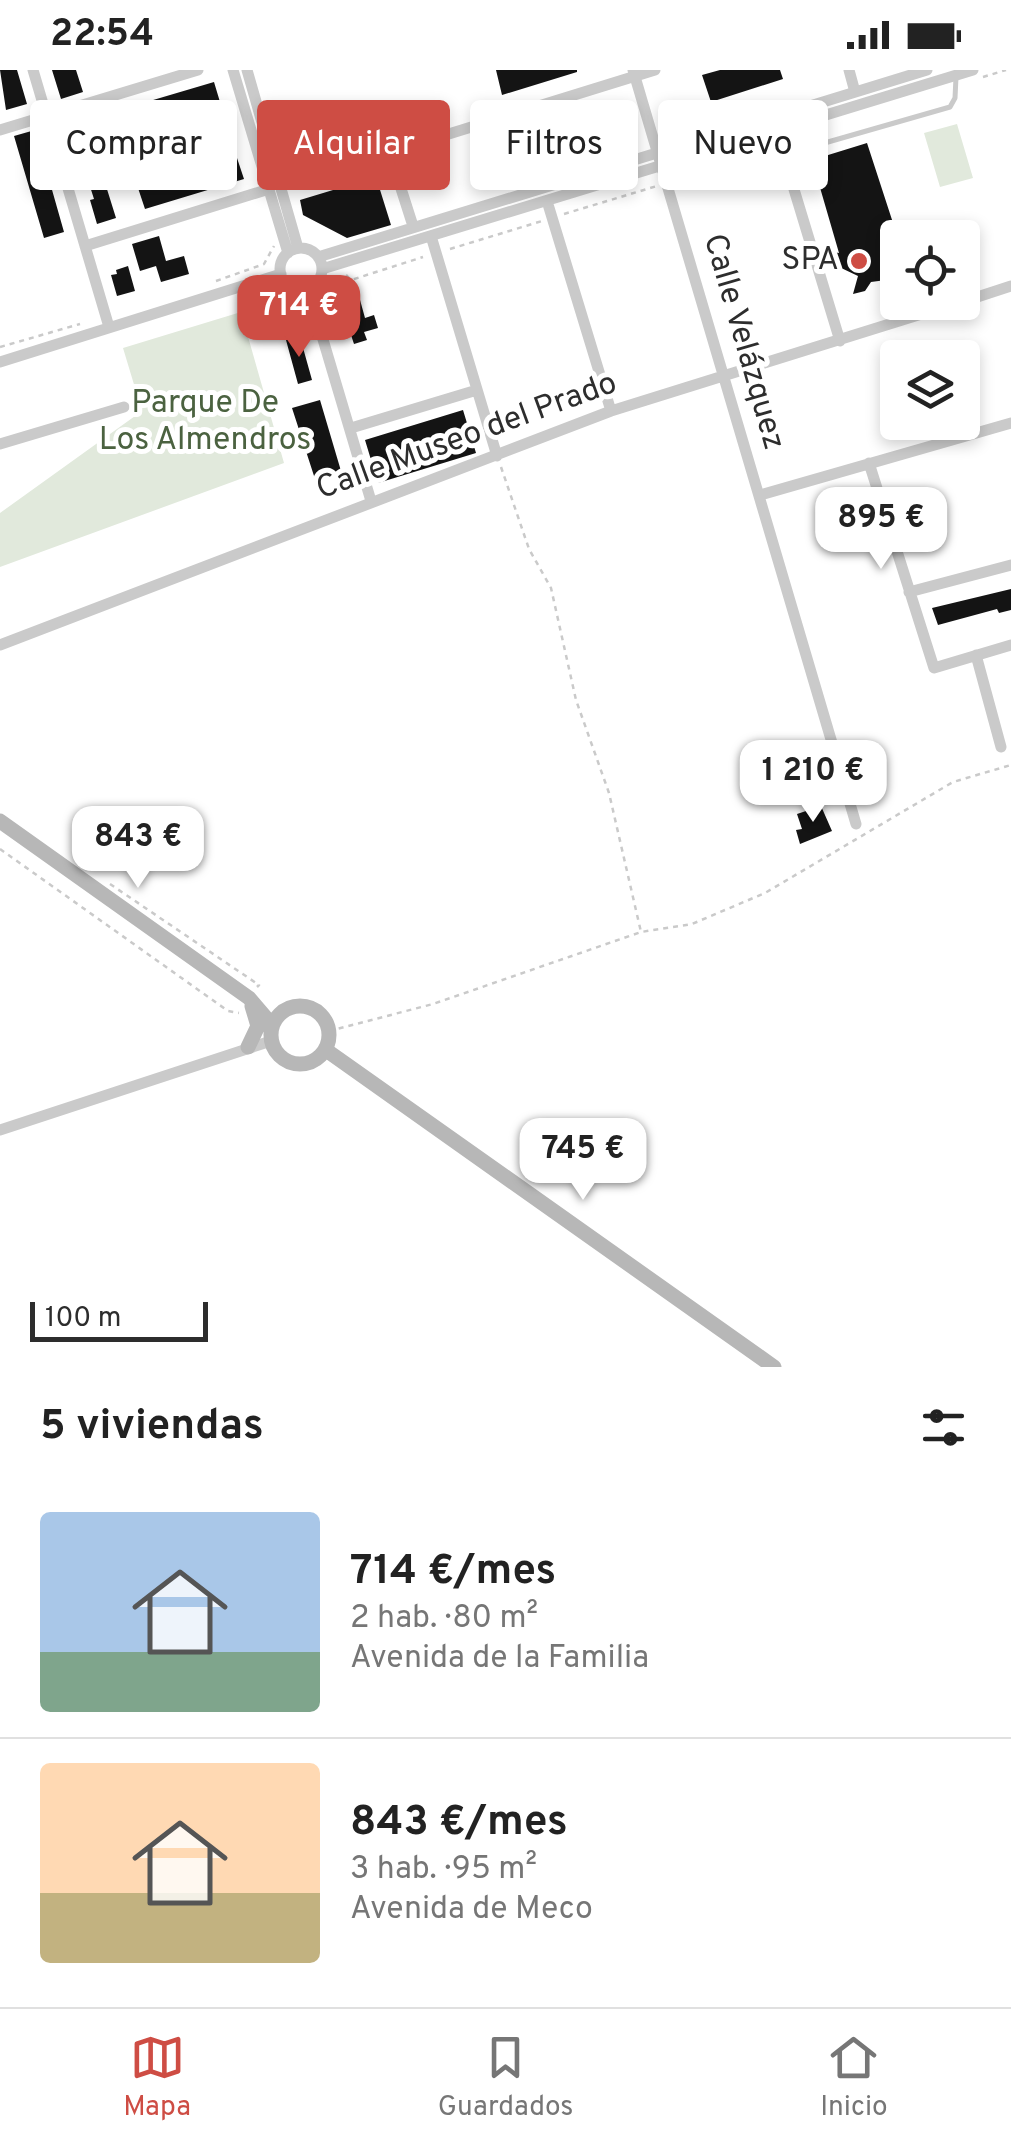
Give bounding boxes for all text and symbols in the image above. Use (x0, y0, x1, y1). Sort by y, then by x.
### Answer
text: 22:54 (50, 11, 154, 60)
chip: Comprar (30, 100, 237, 190)
chip: Alquilar (257, 100, 450, 190)
chip: Filtros (470, 100, 638, 190)
chip: Nuevo (658, 100, 828, 190)
map controls (880, 220, 980, 440)
button: locate (880, 220, 980, 320)
street label: Calle Velázquez (693, 229, 793, 455)
place label: SPA (781, 241, 839, 281)
marker: SPA (848, 250, 870, 272)
pin: 714 € (229, 275, 369, 360)
text: 714 € (259, 287, 339, 327)
button: layers (880, 340, 980, 440)
street label: Calle Museo del Prado (311, 364, 623, 510)
park label: Parque De Los Almendros (99, 384, 311, 461)
pin: 895 € (811, 487, 951, 572)
text: 895 € (837, 499, 925, 539)
pin: 1 210 € (721, 740, 905, 825)
text: 1 210 € (762, 752, 864, 792)
pin: 843 € (68, 806, 208, 891)
text: 843 € (94, 818, 182, 858)
pin: 745 € (513, 1118, 653, 1203)
text: 745 € (542, 1130, 624, 1170)
scale bar (30, 1297, 208, 1342)
text: 100 m (45, 1301, 121, 1337)
icon: filters (916, 1400, 971, 1455)
text: 5 viviendas (40, 1401, 264, 1454)
text: 714 €/mes (350, 1546, 556, 1599)
icon: home (120, 1552, 240, 1672)
text: 2 hab. · 80 m² (350, 1599, 538, 1639)
text: Avenida de la Familia (350, 1639, 649, 1679)
text: 843 €/mes (350, 1797, 568, 1850)
icon: home (120, 1803, 240, 1923)
text: 3 hab. · 95 m² (350, 1850, 537, 1890)
text: Avenida de Meco (350, 1890, 593, 1930)
tab: Mapa (123, 2030, 191, 2126)
tab: Guardados (438, 2030, 573, 2126)
tab: Inicio (820, 2030, 888, 2126)

